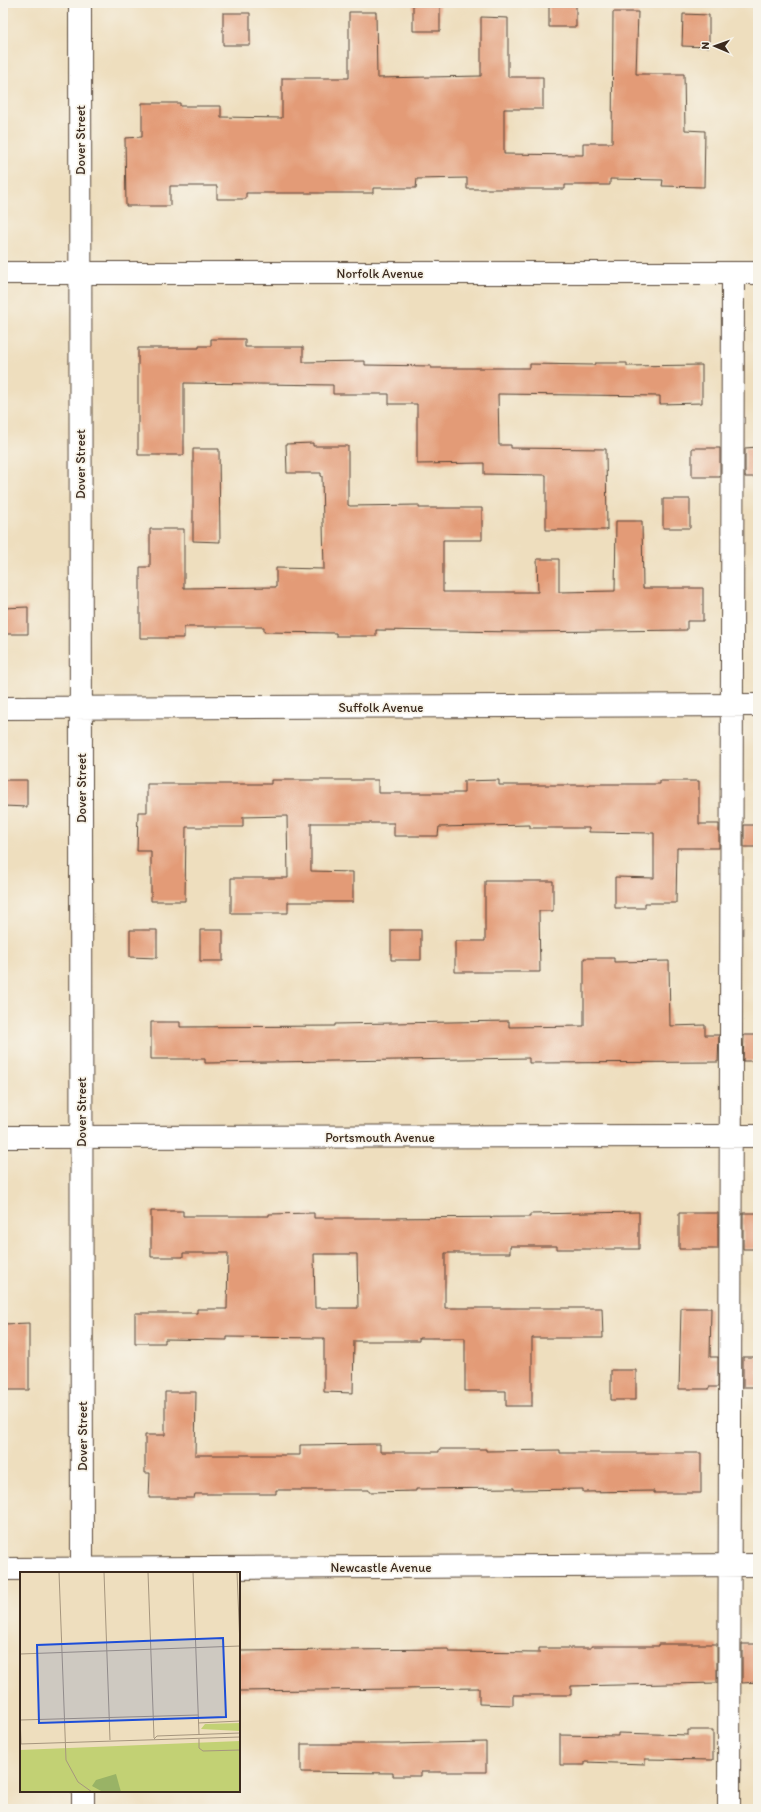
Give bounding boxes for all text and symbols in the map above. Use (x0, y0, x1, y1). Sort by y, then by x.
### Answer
north arrow (695, 26, 735, 66)
text: N (699, 42, 712, 50)
street label: Dover Street (73, 105, 88, 175)
street label: Norfolk Avenue (337, 266, 423, 281)
street label: Dover Street (73, 429, 88, 499)
street label: Suffolk Avenue (338, 700, 424, 715)
street label: Dover Street (74, 753, 89, 823)
street label: Dover Street (74, 1077, 89, 1147)
street label: Portsmouth Avenue (325, 1130, 435, 1145)
street label: Dover Street (75, 1401, 90, 1471)
street label: Newcastle Avenue (331, 1560, 432, 1575)
inset map (20, 1572, 240, 1792)

